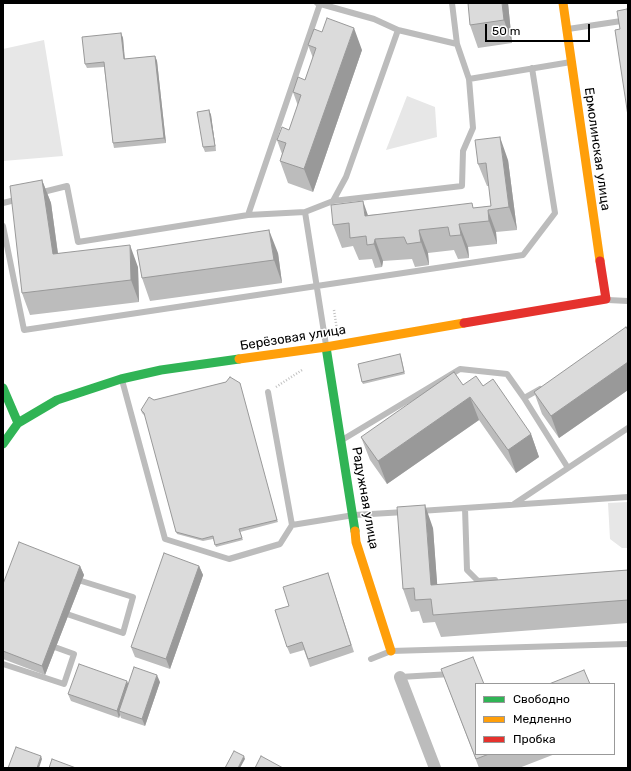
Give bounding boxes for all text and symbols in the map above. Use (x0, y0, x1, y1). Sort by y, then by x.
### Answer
scale bar (487, 16, 592, 42)
text: 50 m (492, 24, 520, 38)
street label: Ермолинская улица (581, 86, 613, 212)
street label: Берёзовая улица (239, 322, 347, 354)
street label: Радужная улица (348, 446, 382, 550)
legend (475, 683, 615, 755)
text: Свободно (513, 692, 570, 706)
text: Медленно (513, 712, 572, 726)
text: Пробка (513, 732, 556, 746)

